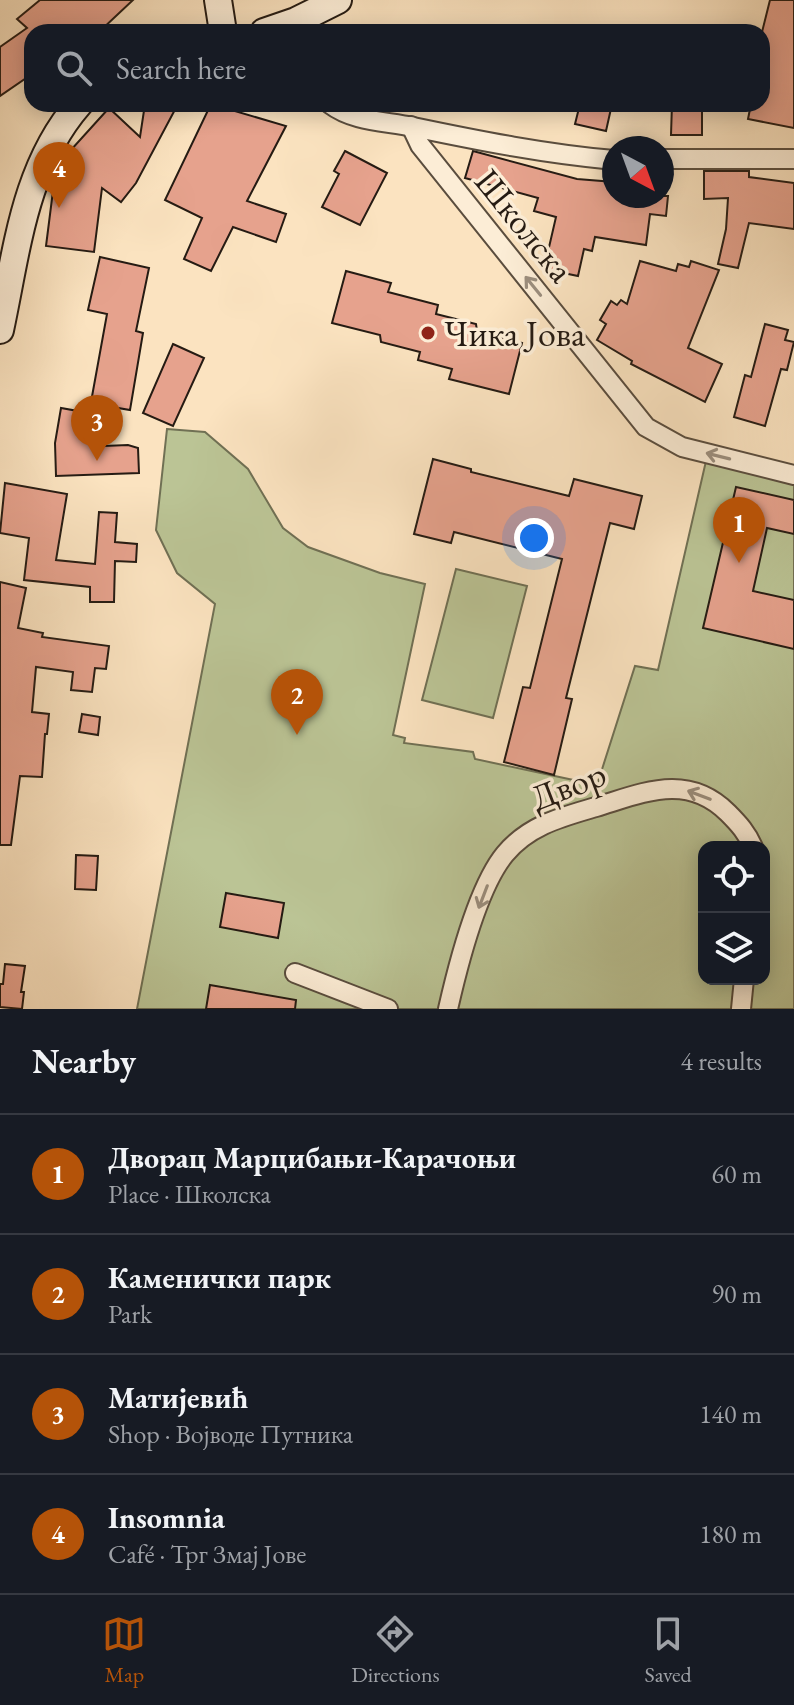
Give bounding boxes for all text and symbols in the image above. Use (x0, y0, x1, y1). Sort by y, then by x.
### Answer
search box (24, 24, 770, 112)
icon: search (52, 46, 96, 90)
text: Search here (116, 49, 246, 88)
north arrow (602, 136, 674, 208)
pin: 4 (33, 142, 85, 208)
street label: Школска (464, 159, 585, 292)
one-way arrow (524, 276, 542, 296)
place label: Чика Јова (444, 310, 586, 357)
marker: Чика Јова (419, 324, 437, 342)
pin: 3 (71, 395, 123, 461)
one-way arrow (706, 448, 732, 463)
pin: 1 (713, 497, 765, 563)
your location (514, 518, 554, 558)
pin: 2 (271, 669, 323, 735)
street label: Двор (524, 750, 613, 821)
one-way arrow (687, 787, 711, 801)
map controls (698, 841, 770, 985)
button: locate (698, 841, 770, 913)
one-way arrow (475, 884, 489, 909)
button: layers (698, 913, 770, 985)
text: Nearby (32, 1039, 136, 1083)
text: 4 results (681, 1044, 762, 1078)
text: Дворац Марцибањи-Карачоњи (108, 1138, 516, 1177)
text: 1 (51, 1157, 65, 1191)
text: 60 m (712, 1157, 762, 1191)
text: Place · Школска (108, 1177, 271, 1211)
text: Каменички парк (108, 1258, 331, 1297)
text: 2 (51, 1277, 65, 1311)
text: 90 m (712, 1277, 762, 1311)
text: Park (108, 1297, 152, 1331)
text: Матијевић (108, 1378, 248, 1417)
text: 3 (51, 1397, 65, 1431)
text: 140 m (699, 1397, 762, 1431)
text: Shop · Војводе Путника (108, 1417, 353, 1451)
text: Insomnia (108, 1498, 225, 1537)
text: 4 (51, 1517, 65, 1551)
text: 180 m (699, 1517, 762, 1551)
text: Café · Трг Змај Јове (108, 1537, 306, 1571)
tab: Map (102, 1612, 146, 1689)
tab: Directions (351, 1612, 440, 1689)
tab: Saved (644, 1612, 692, 1689)

